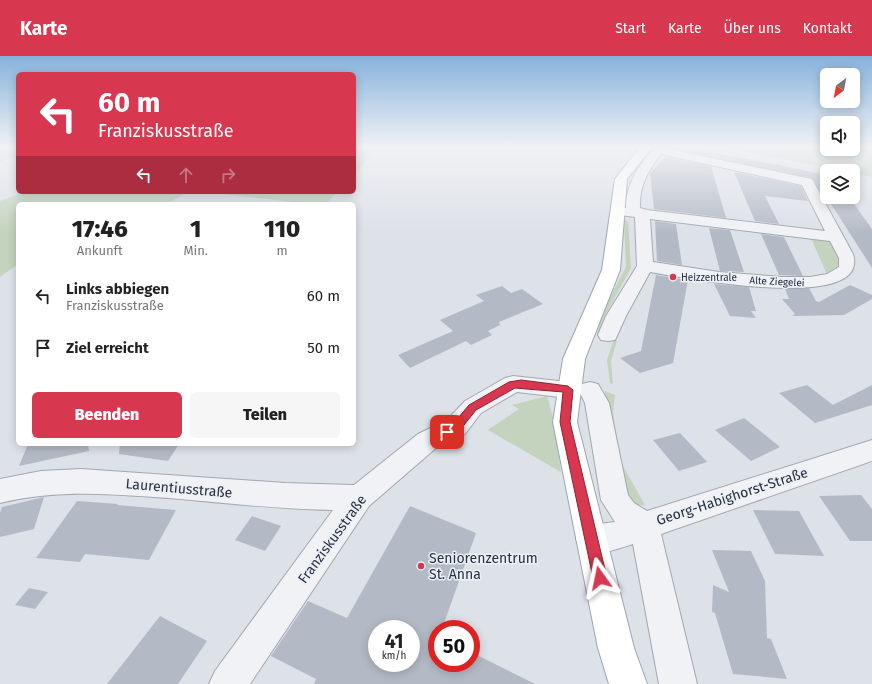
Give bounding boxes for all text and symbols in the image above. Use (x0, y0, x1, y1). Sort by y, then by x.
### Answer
text: Karte (20, 17, 67, 40)
text: Start (615, 20, 646, 37)
text: Karte (668, 20, 702, 37)
text: Über uns (724, 20, 781, 37)
text: Kontakt (803, 20, 852, 37)
north arrow (820, 68, 860, 108)
map controls (820, 68, 860, 204)
text: 60 m (98, 86, 160, 119)
icon: left (32, 88, 84, 140)
button: sound (820, 116, 860, 156)
text: Franziskusstraße (98, 120, 234, 142)
icon: left (133, 164, 155, 186)
icon: ahead (175, 164, 197, 186)
icon: right (217, 164, 239, 186)
button: layers (820, 164, 860, 204)
text: 17:46 (72, 215, 128, 243)
text: 1 (190, 215, 201, 243)
text: 110 (264, 215, 300, 243)
text: Ankunft (77, 243, 123, 258)
text: Min. (183, 243, 208, 258)
text: m (276, 243, 288, 258)
marker: Heizzentrale (668, 272, 678, 282)
place label: Heizzentrale (681, 272, 737, 284)
street label: Alte Ziegelei (749, 275, 805, 289)
text: Links abbiegen (66, 280, 169, 298)
icon: left (32, 285, 54, 307)
text: 60 m (307, 287, 340, 305)
text: Franziskusstraße (66, 298, 164, 313)
icon: arrive (32, 337, 54, 359)
text: Ziel erreicht (66, 339, 149, 357)
text: 50 m (307, 339, 340, 357)
button: Beenden (32, 392, 182, 438)
button: Teilen (190, 392, 340, 438)
pin (430, 415, 464, 449)
icon: arrive (436, 421, 458, 443)
street label: Georg-Habighorst-Straße (654, 464, 810, 529)
street label: Laurentiusstraße (125, 475, 233, 502)
street label: Franziskusstraße (295, 492, 370, 587)
place label: Seniorenzentrum St. Anna (429, 550, 538, 583)
position arrow (579, 557, 621, 599)
marker: Seniorenzentrum St. Anna (416, 561, 426, 571)
speed limit sign: 50 (428, 620, 480, 672)
text: 41 (384, 629, 404, 653)
text: km/h (382, 650, 406, 662)

